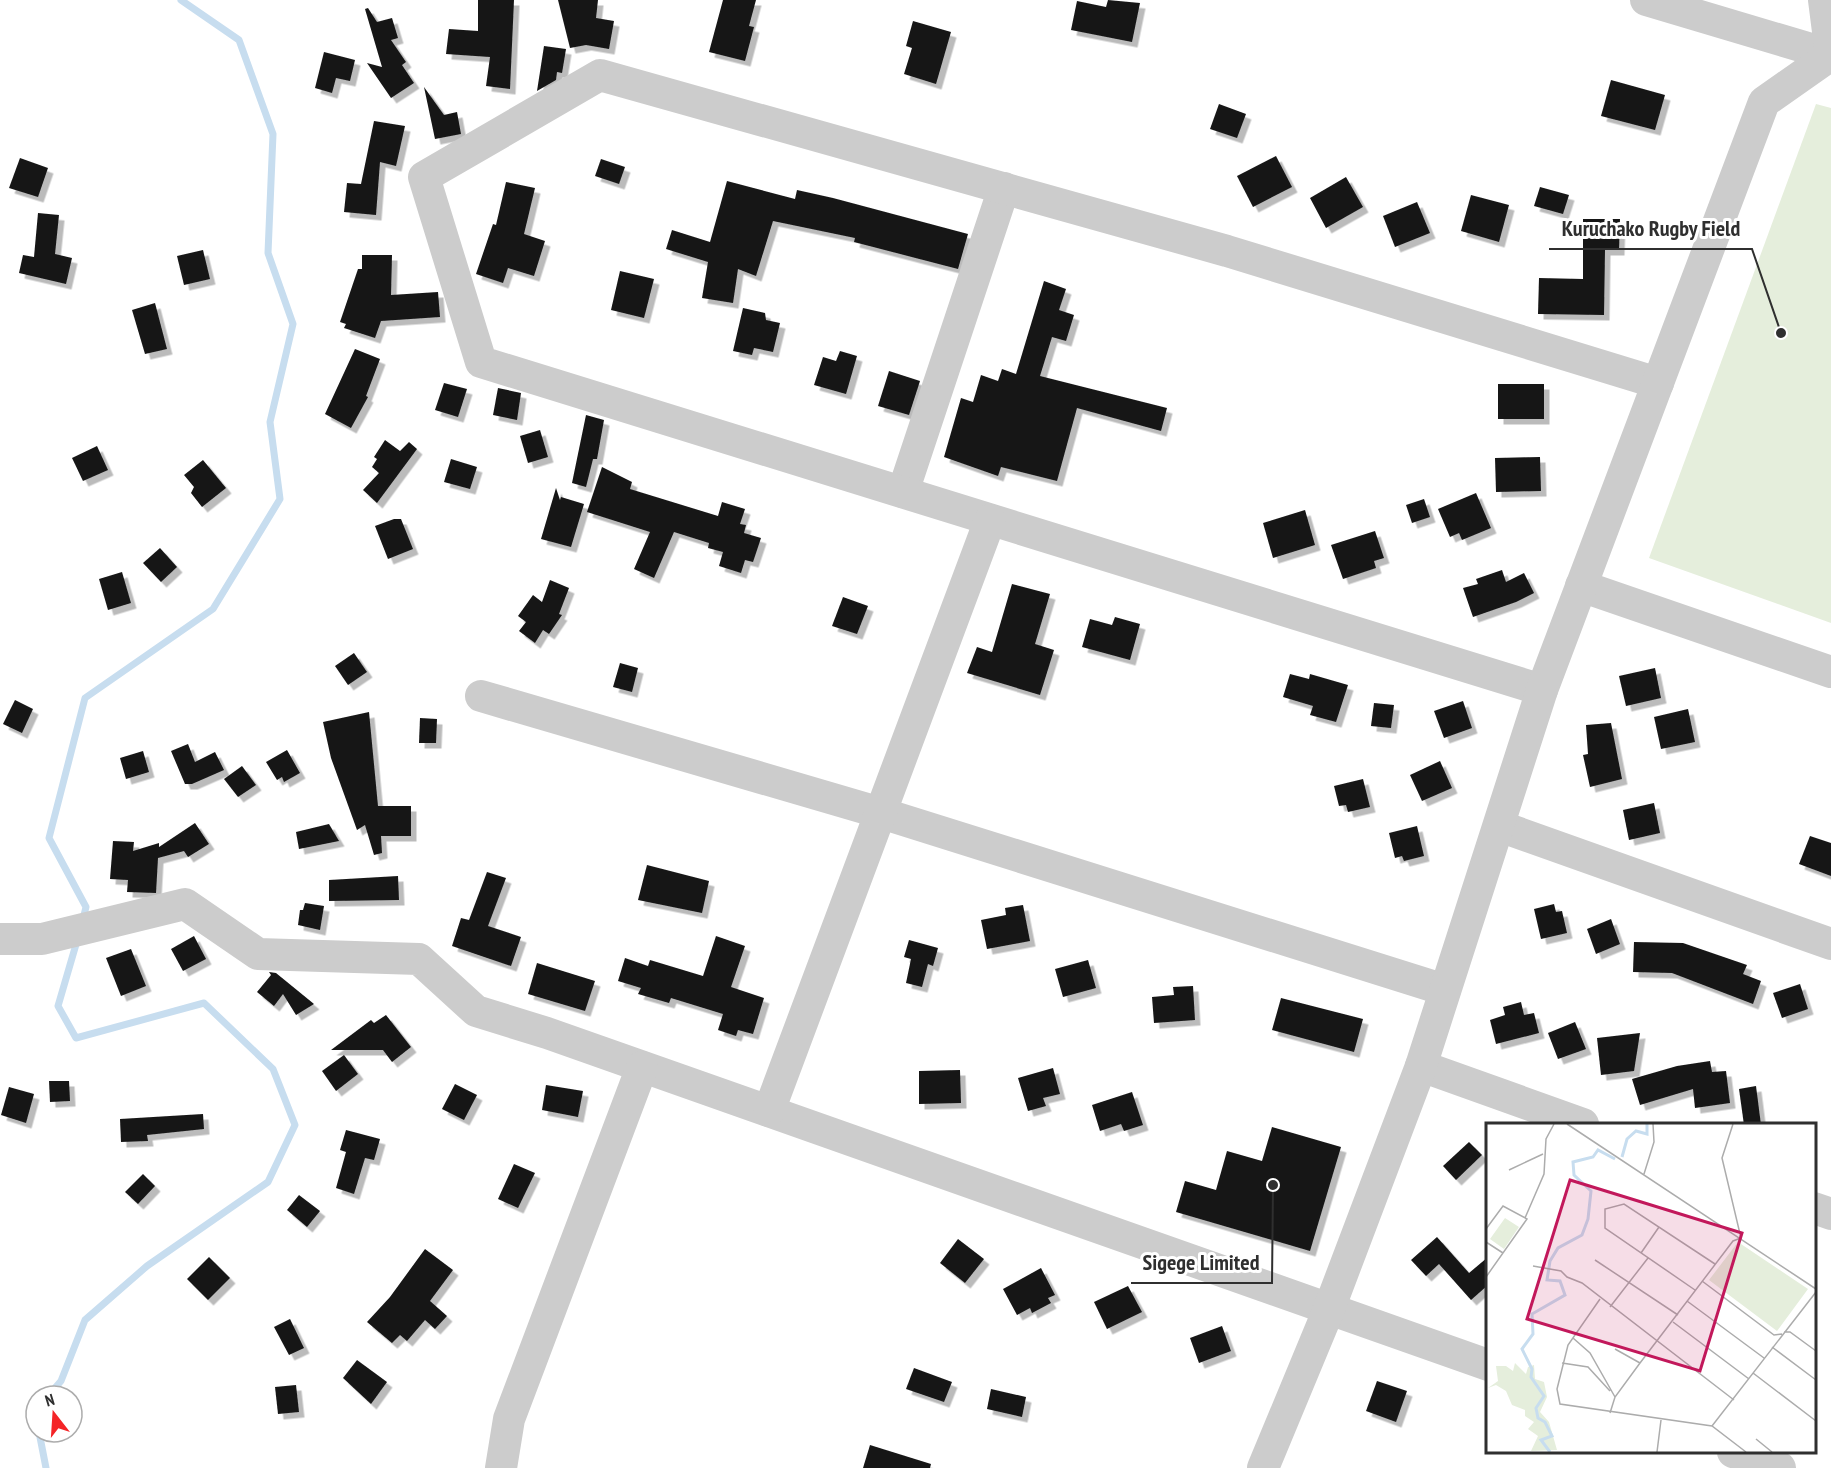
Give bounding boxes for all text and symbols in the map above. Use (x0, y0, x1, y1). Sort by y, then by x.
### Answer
callout: Kuruchako Rugby Field (1549, 209, 1752, 249)
text: Kuruchako Rugby Field (1562, 214, 1740, 242)
inset map (1486, 1123, 1816, 1453)
callout: Sigege Limited (1131, 1243, 1272, 1283)
text: Sigege Limited (1143, 1248, 1260, 1276)
north arrow (24, 1384, 84, 1444)
text: N (43, 1389, 57, 1410)

